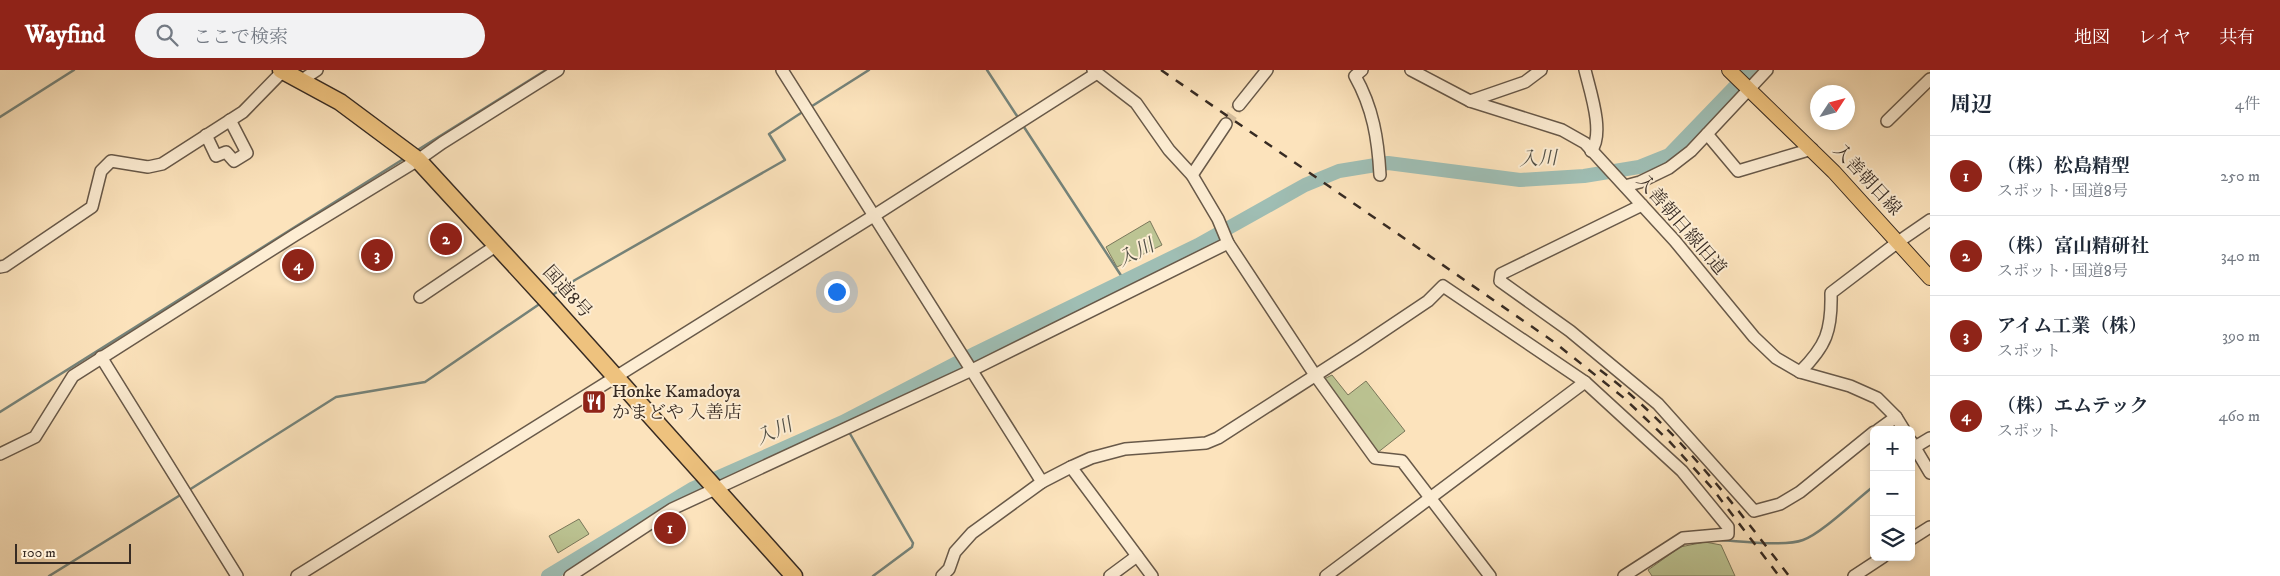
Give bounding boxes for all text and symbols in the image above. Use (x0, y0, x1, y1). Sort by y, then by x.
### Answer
search box (135, 13, 485, 58)
text: Wayfind (25, 20, 105, 50)
icon: search (153, 21, 181, 49)
text: ここで検索 (193, 26, 288, 49)
text: 地図 (2074, 27, 2110, 49)
text: レイヤ (2138, 27, 2191, 49)
text: 共有 (2219, 27, 2255, 49)
north arrow (1810, 85, 1855, 130)
text: 周辺 (1950, 92, 1992, 118)
text: 4件 (2235, 94, 2260, 114)
street label: 入善朝日線 (1828, 140, 1906, 220)
water label: 入川 (1519, 147, 1559, 171)
text: （株）松島精型 (1997, 155, 2130, 178)
text: 1 (1963, 166, 1969, 186)
text: 250 m (2220, 166, 2260, 186)
street label: 入善朝日線旧道 (1631, 170, 1731, 280)
text: スポット · 国道8号 (1997, 181, 2128, 201)
pin: 2 (430, 220, 462, 258)
water label: 入川 (1114, 233, 1160, 272)
text: （株）富山精研社 (1997, 235, 2149, 258)
pin: 3 (361, 236, 393, 274)
pin: 4 (282, 246, 314, 284)
text: 2 (1962, 246, 1970, 266)
text: 340 m (2221, 246, 2260, 266)
street label: 国道8号 (538, 261, 596, 323)
text: スポット · 国道8号 (1997, 261, 2128, 281)
your location (824, 279, 850, 305)
text: アイム工業（株） (1997, 315, 2147, 338)
text: 3 (1963, 326, 1969, 346)
text: 390 m (2222, 326, 2260, 346)
text: スポット (1997, 341, 2061, 361)
place label: Honke Kamadoya かまどや 入善店 (612, 381, 742, 424)
restaurant icon: Honke Kamadoya かまどや 入善店 (581, 389, 607, 415)
text: （株）エムテック (1997, 395, 2149, 418)
text: 4 (1961, 406, 1971, 426)
text: 460 m (2218, 406, 2260, 426)
water label: 入川 (752, 413, 798, 450)
text: スポット (1997, 421, 2061, 441)
map controls (1870, 426, 1915, 561)
button: + (1870, 426, 1915, 471)
button: − (1870, 471, 1915, 516)
pin: 1 (654, 509, 686, 547)
button: layers (1870, 516, 1915, 561)
scale bar (15, 541, 131, 564)
text: 100 m (22, 544, 56, 562)

